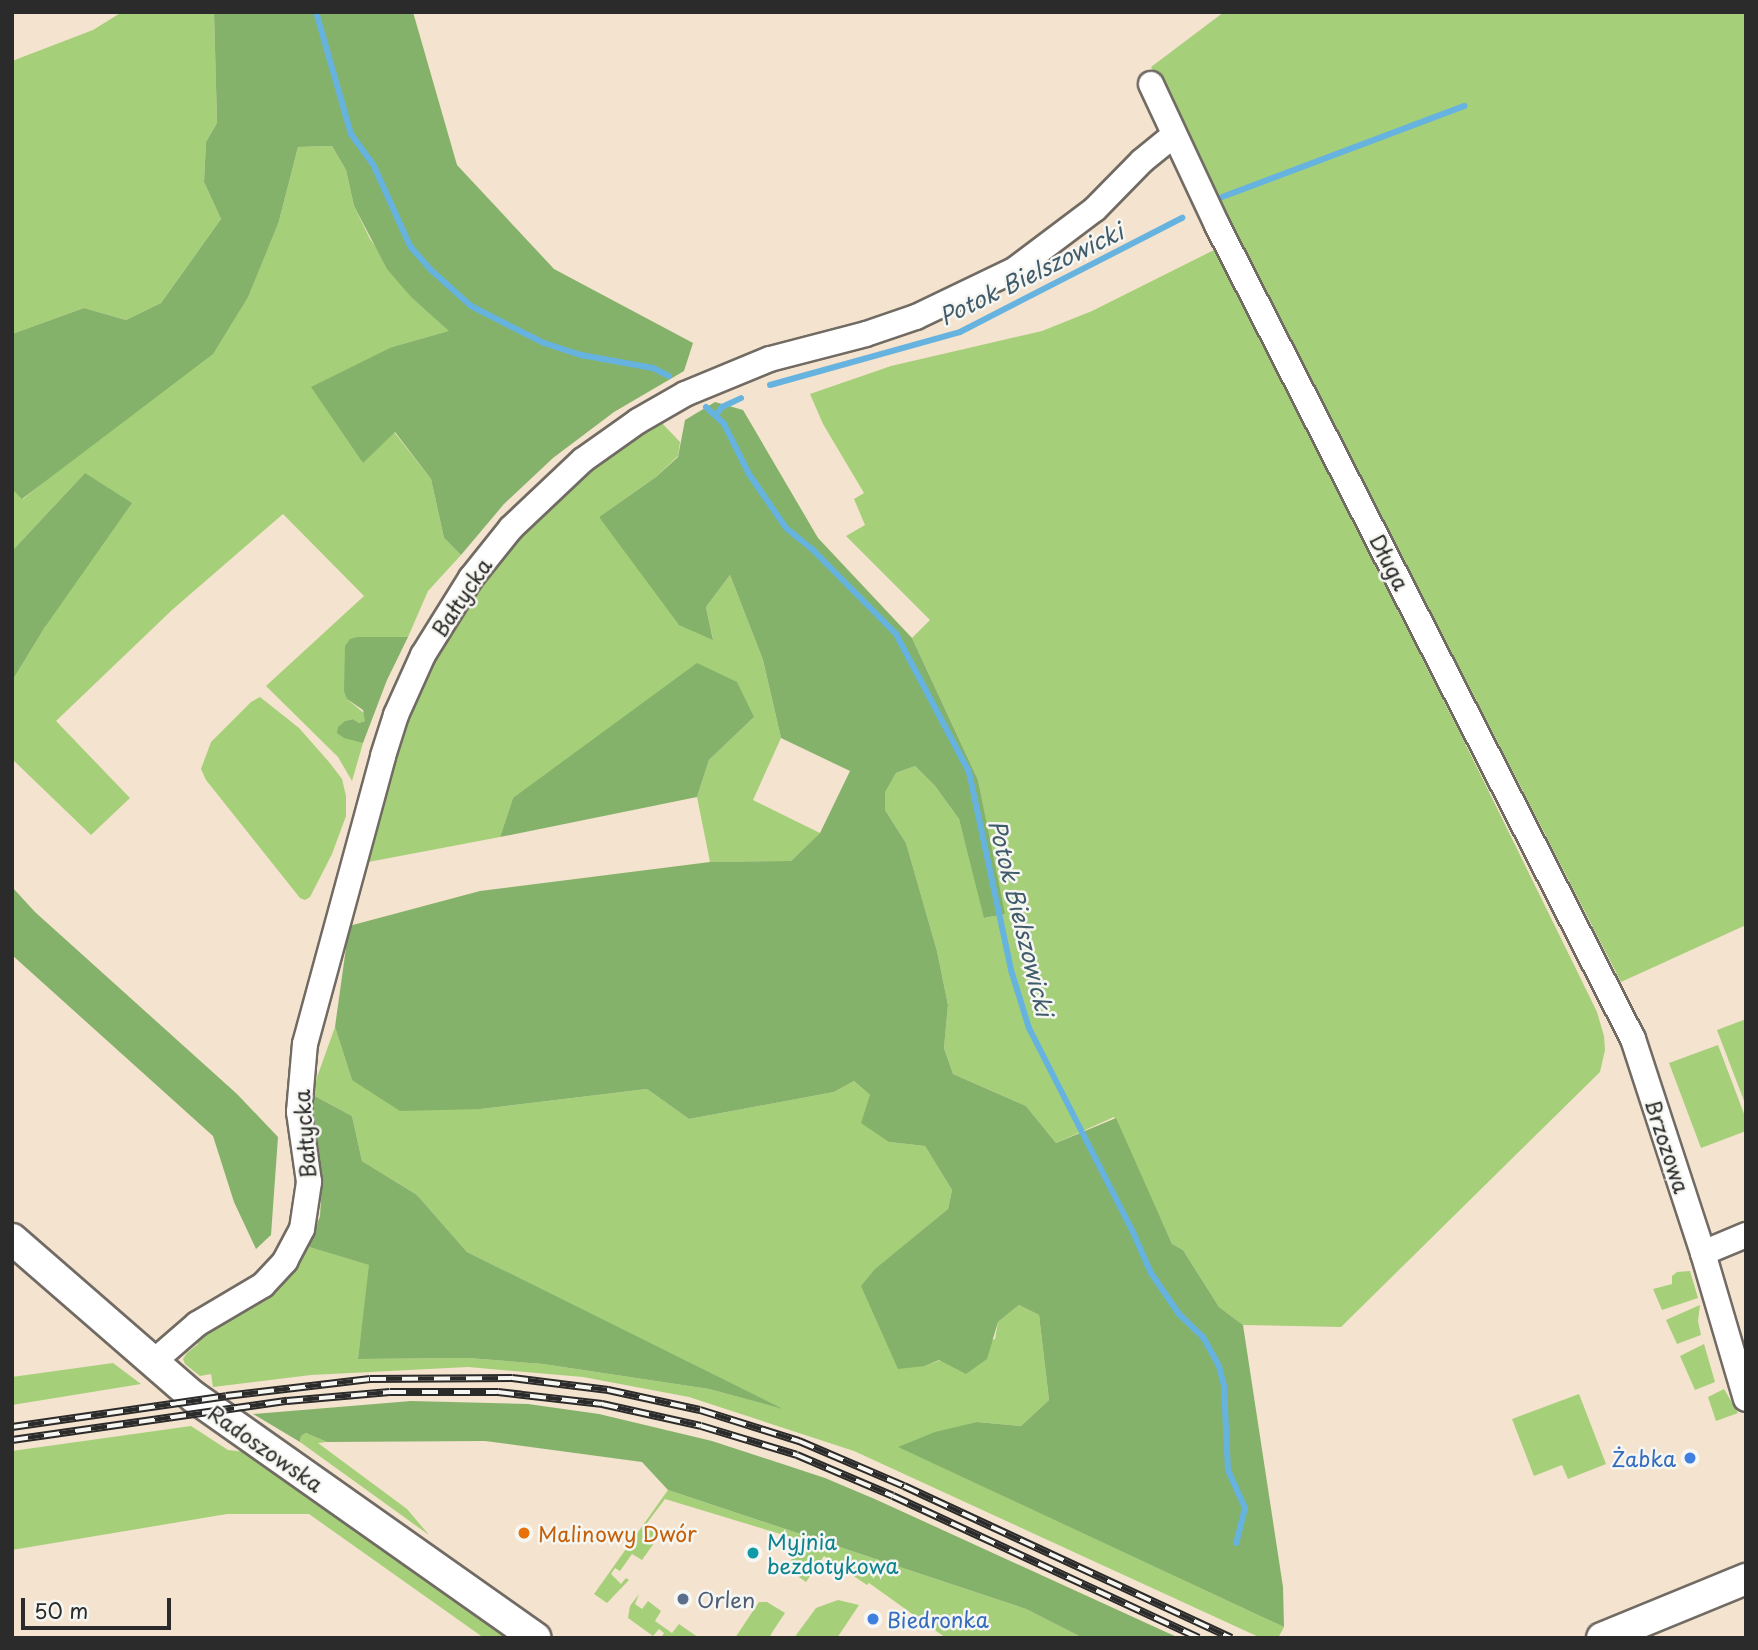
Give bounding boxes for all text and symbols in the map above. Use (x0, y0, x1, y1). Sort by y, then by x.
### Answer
water label: Potok Bielszowicki (935, 218, 1127, 330)
street label: Długa (1365, 530, 1415, 594)
street label: Bałtycka (426, 553, 496, 641)
water label: Potok Bielszowicki (983, 817, 1059, 1019)
street label: Bałtycka (288, 1089, 320, 1179)
street label: Brzozowa (1641, 1096, 1695, 1196)
street label: Radoszowska (204, 1399, 328, 1497)
place label: Żabka (1612, 1445, 1676, 1471)
marker: Żabka (1682, 1450, 1698, 1466)
place label: Malinowy Dwór (538, 1520, 695, 1546)
marker: Malinowy Dwór (516, 1525, 532, 1541)
place label: Myjnia bezdotykowa (767, 1528, 899, 1578)
marker: Myjnia bezdotykowa (745, 1545, 761, 1561)
scale bar (24, 1584, 175, 1628)
place label: Orlen (697, 1586, 755, 1612)
marker: Orlen (675, 1591, 691, 1607)
text: 50 m (34, 1594, 88, 1626)
place label: Biedronka (887, 1606, 989, 1632)
marker: Biedronka (865, 1611, 881, 1627)

